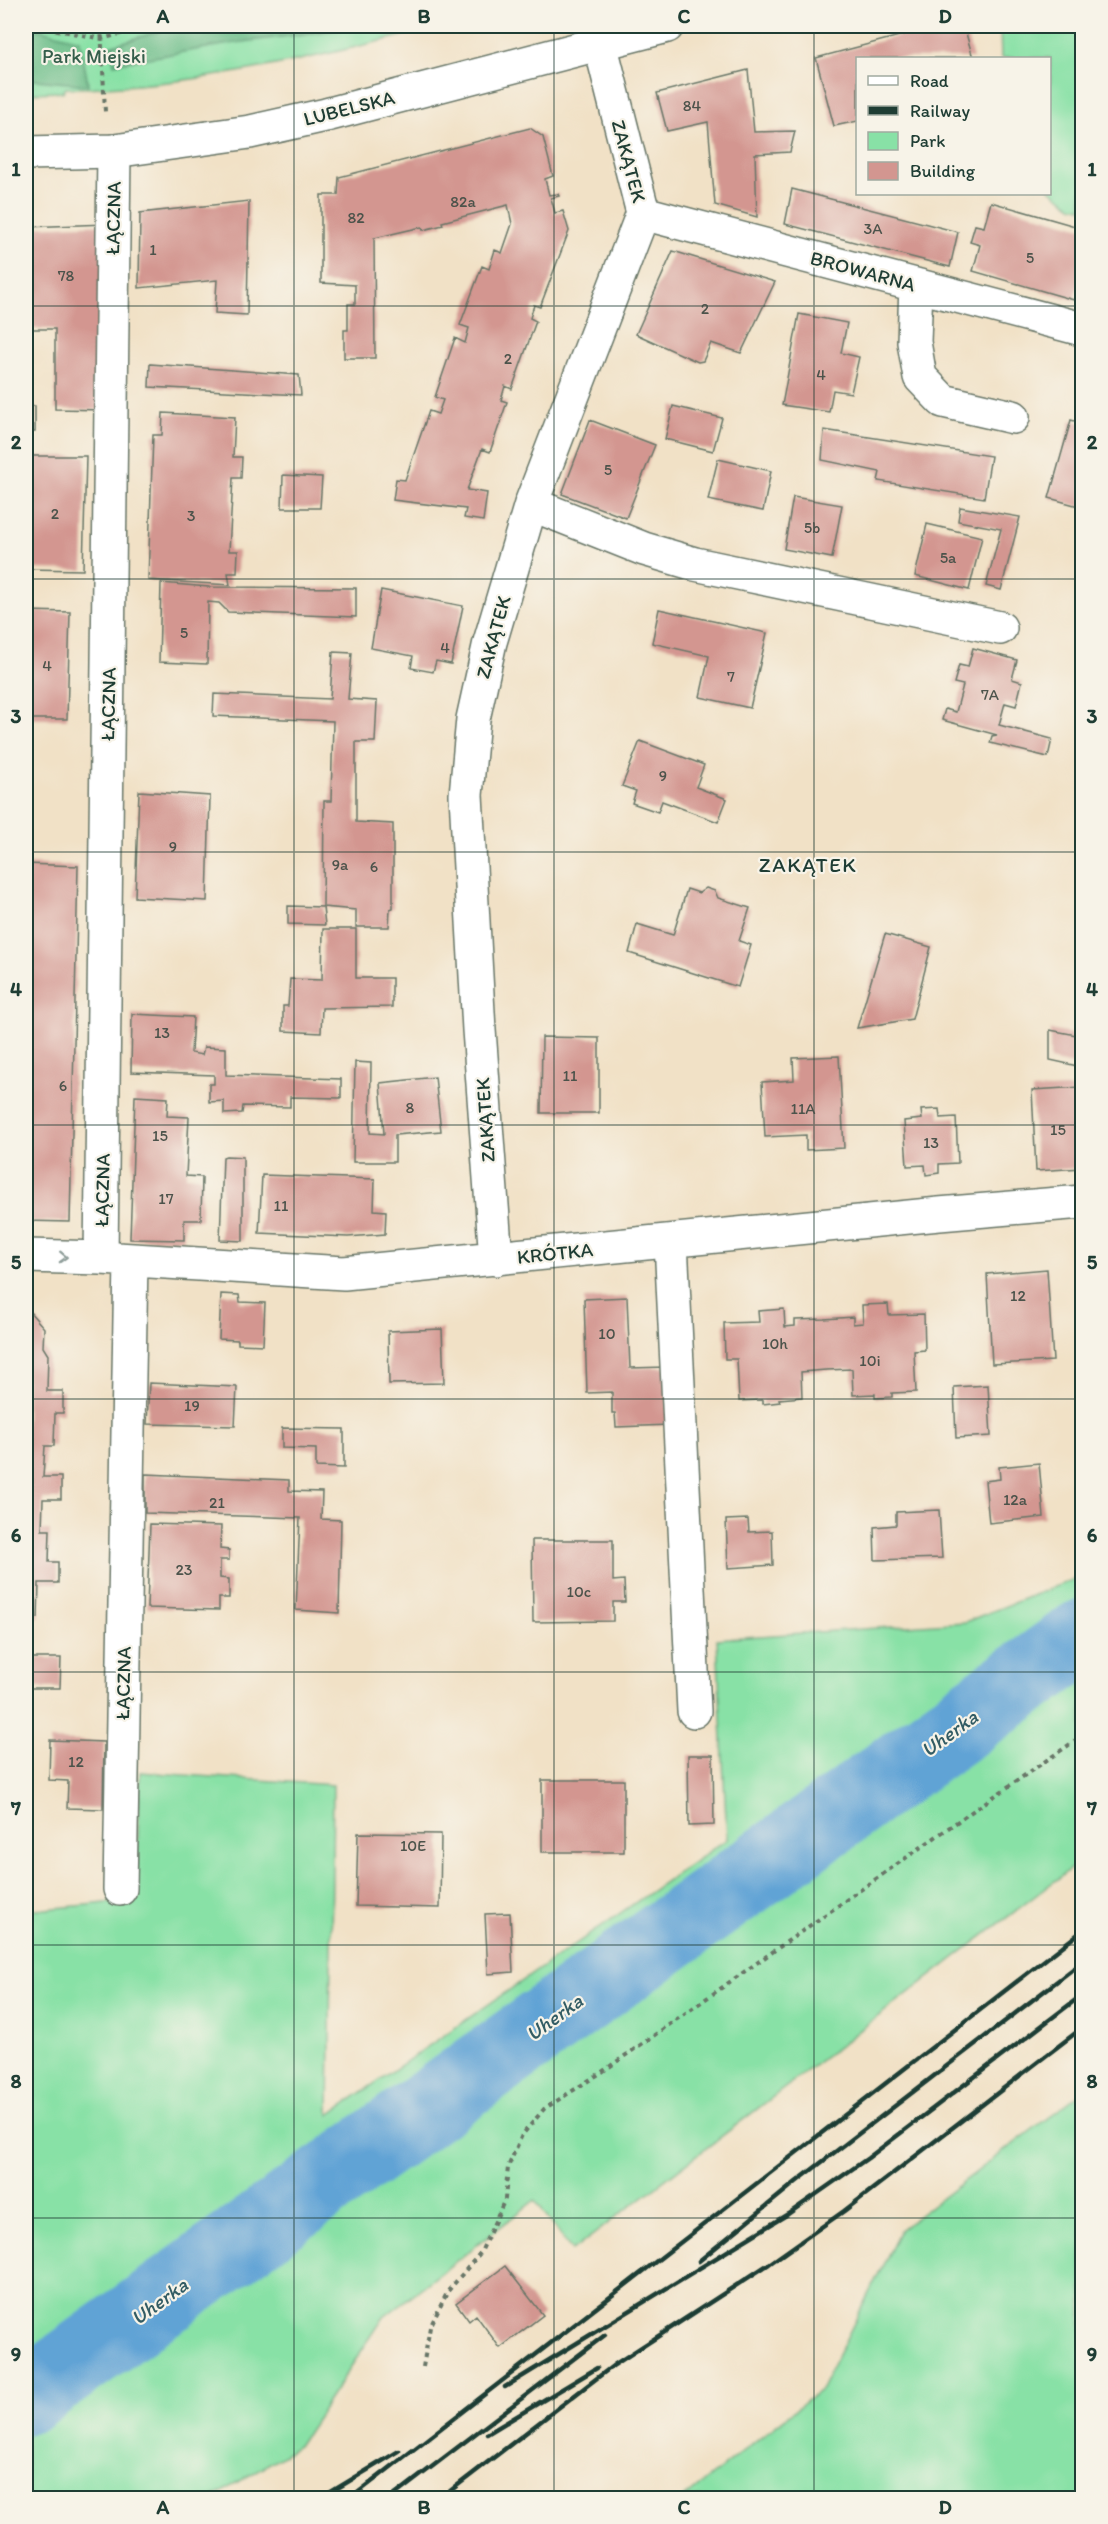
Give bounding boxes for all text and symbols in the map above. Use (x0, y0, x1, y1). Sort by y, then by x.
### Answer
text: A (156, 4, 170, 28)
text: B (418, 4, 431, 28)
text: C (678, 4, 691, 28)
text: D (938, 4, 952, 28)
park label: Park Miejski (42, 44, 146, 68)
legend (856, 57, 1051, 195)
text: Road (910, 70, 949, 92)
street label: LUBELSKA (301, 85, 397, 131)
house number: 84 (683, 96, 702, 115)
text: Railway (910, 100, 971, 122)
street label: ZAKĄTEK (606, 117, 652, 205)
text: Park (910, 130, 945, 152)
text: 1 (11, 157, 21, 181)
text: 1 (1087, 157, 1097, 181)
text: Building (910, 160, 976, 182)
street label: ŁĄCZNA (100, 181, 126, 255)
house number: 82a (450, 192, 476, 211)
house number: 82 (347, 208, 365, 227)
house number: 3A (864, 219, 882, 238)
house number: 1 (149, 240, 157, 259)
street label: BROWARNA (808, 245, 919, 297)
house number: 5 (1026, 248, 1034, 267)
house number: 78 (58, 266, 75, 285)
house number: 2 (701, 299, 710, 318)
house number: 2 (504, 349, 513, 368)
house number: 4 (816, 365, 826, 384)
text: 2 (11, 430, 22, 454)
text: 2 (1087, 430, 1098, 454)
house number: 5 (604, 460, 612, 479)
house number: 2 (51, 504, 60, 523)
house number: 3 (187, 506, 196, 525)
house number: 5b (804, 518, 820, 537)
house number: 5a (940, 548, 957, 567)
street label: ZAKĄTEK (470, 593, 516, 681)
house number: 5 (180, 623, 188, 642)
house number: 4 (440, 638, 450, 657)
house number: 4 (42, 656, 52, 675)
street label: ŁĄCZNA (95, 667, 121, 741)
house number: 7 (727, 667, 735, 686)
house number: 7A (981, 685, 999, 704)
text: 3 (11, 704, 22, 728)
text: 3 (1087, 704, 1098, 728)
house number: 9 (659, 766, 667, 785)
house number: 9 (169, 837, 177, 856)
district label: ZAKĄTEK (759, 852, 857, 877)
house number: 9a (332, 855, 349, 874)
house number: 6 (370, 857, 378, 876)
text: 4 (10, 977, 22, 1001)
text: 4 (1086, 977, 1098, 1001)
house number: 13 (154, 1023, 170, 1042)
house number: 11 (563, 1066, 578, 1085)
house number: 6 (59, 1076, 67, 1095)
street label: ZAKĄTEK (470, 1077, 500, 1163)
house number: 8 (406, 1098, 415, 1117)
house number: 11A (790, 1099, 816, 1118)
house number: 15 (1050, 1120, 1066, 1139)
house number: 15 (152, 1126, 168, 1145)
house number: 13 (923, 1133, 939, 1152)
street label: ŁĄCZNA (89, 1153, 115, 1227)
house number: 17 (158, 1189, 174, 1208)
house number: 11 (274, 1196, 289, 1215)
street label: KRÓTKA (516, 1237, 594, 1269)
text: 5 (11, 1250, 22, 1274)
text: 5 (1087, 1250, 1098, 1274)
one-way arrow (59, 1251, 68, 1263)
house number: 12 (1010, 1286, 1027, 1305)
house number: 10 (598, 1324, 616, 1343)
house number: 10h (762, 1334, 788, 1353)
house number: 10i (859, 1351, 881, 1370)
house number: 19 (184, 1396, 200, 1415)
house number: 12a (1003, 1490, 1028, 1509)
house number: 21 (209, 1493, 225, 1512)
text: 6 (11, 1523, 22, 1547)
text: 6 (1087, 1523, 1098, 1547)
house number: 23 (175, 1560, 193, 1579)
house number: 10c (567, 1582, 591, 1601)
street label: ŁĄCZNA (110, 1646, 136, 1720)
water label: Uherka (916, 1704, 983, 1762)
house number: 12 (68, 1752, 85, 1771)
text: 7 (10, 1796, 21, 1820)
text: 7 (1086, 1796, 1097, 1820)
house number: 10E (400, 1836, 426, 1855)
water label: Uherka (521, 1988, 588, 2046)
text: 8 (11, 2069, 22, 2093)
text: 8 (1087, 2069, 1098, 2093)
water label: Uherka (126, 2272, 193, 2330)
text: 9 (11, 2342, 21, 2366)
text: 9 (1087, 2342, 1097, 2366)
text: A (156, 2495, 170, 2519)
text: B (418, 2495, 431, 2519)
text: C (678, 2495, 691, 2519)
text: D (938, 2495, 952, 2519)

